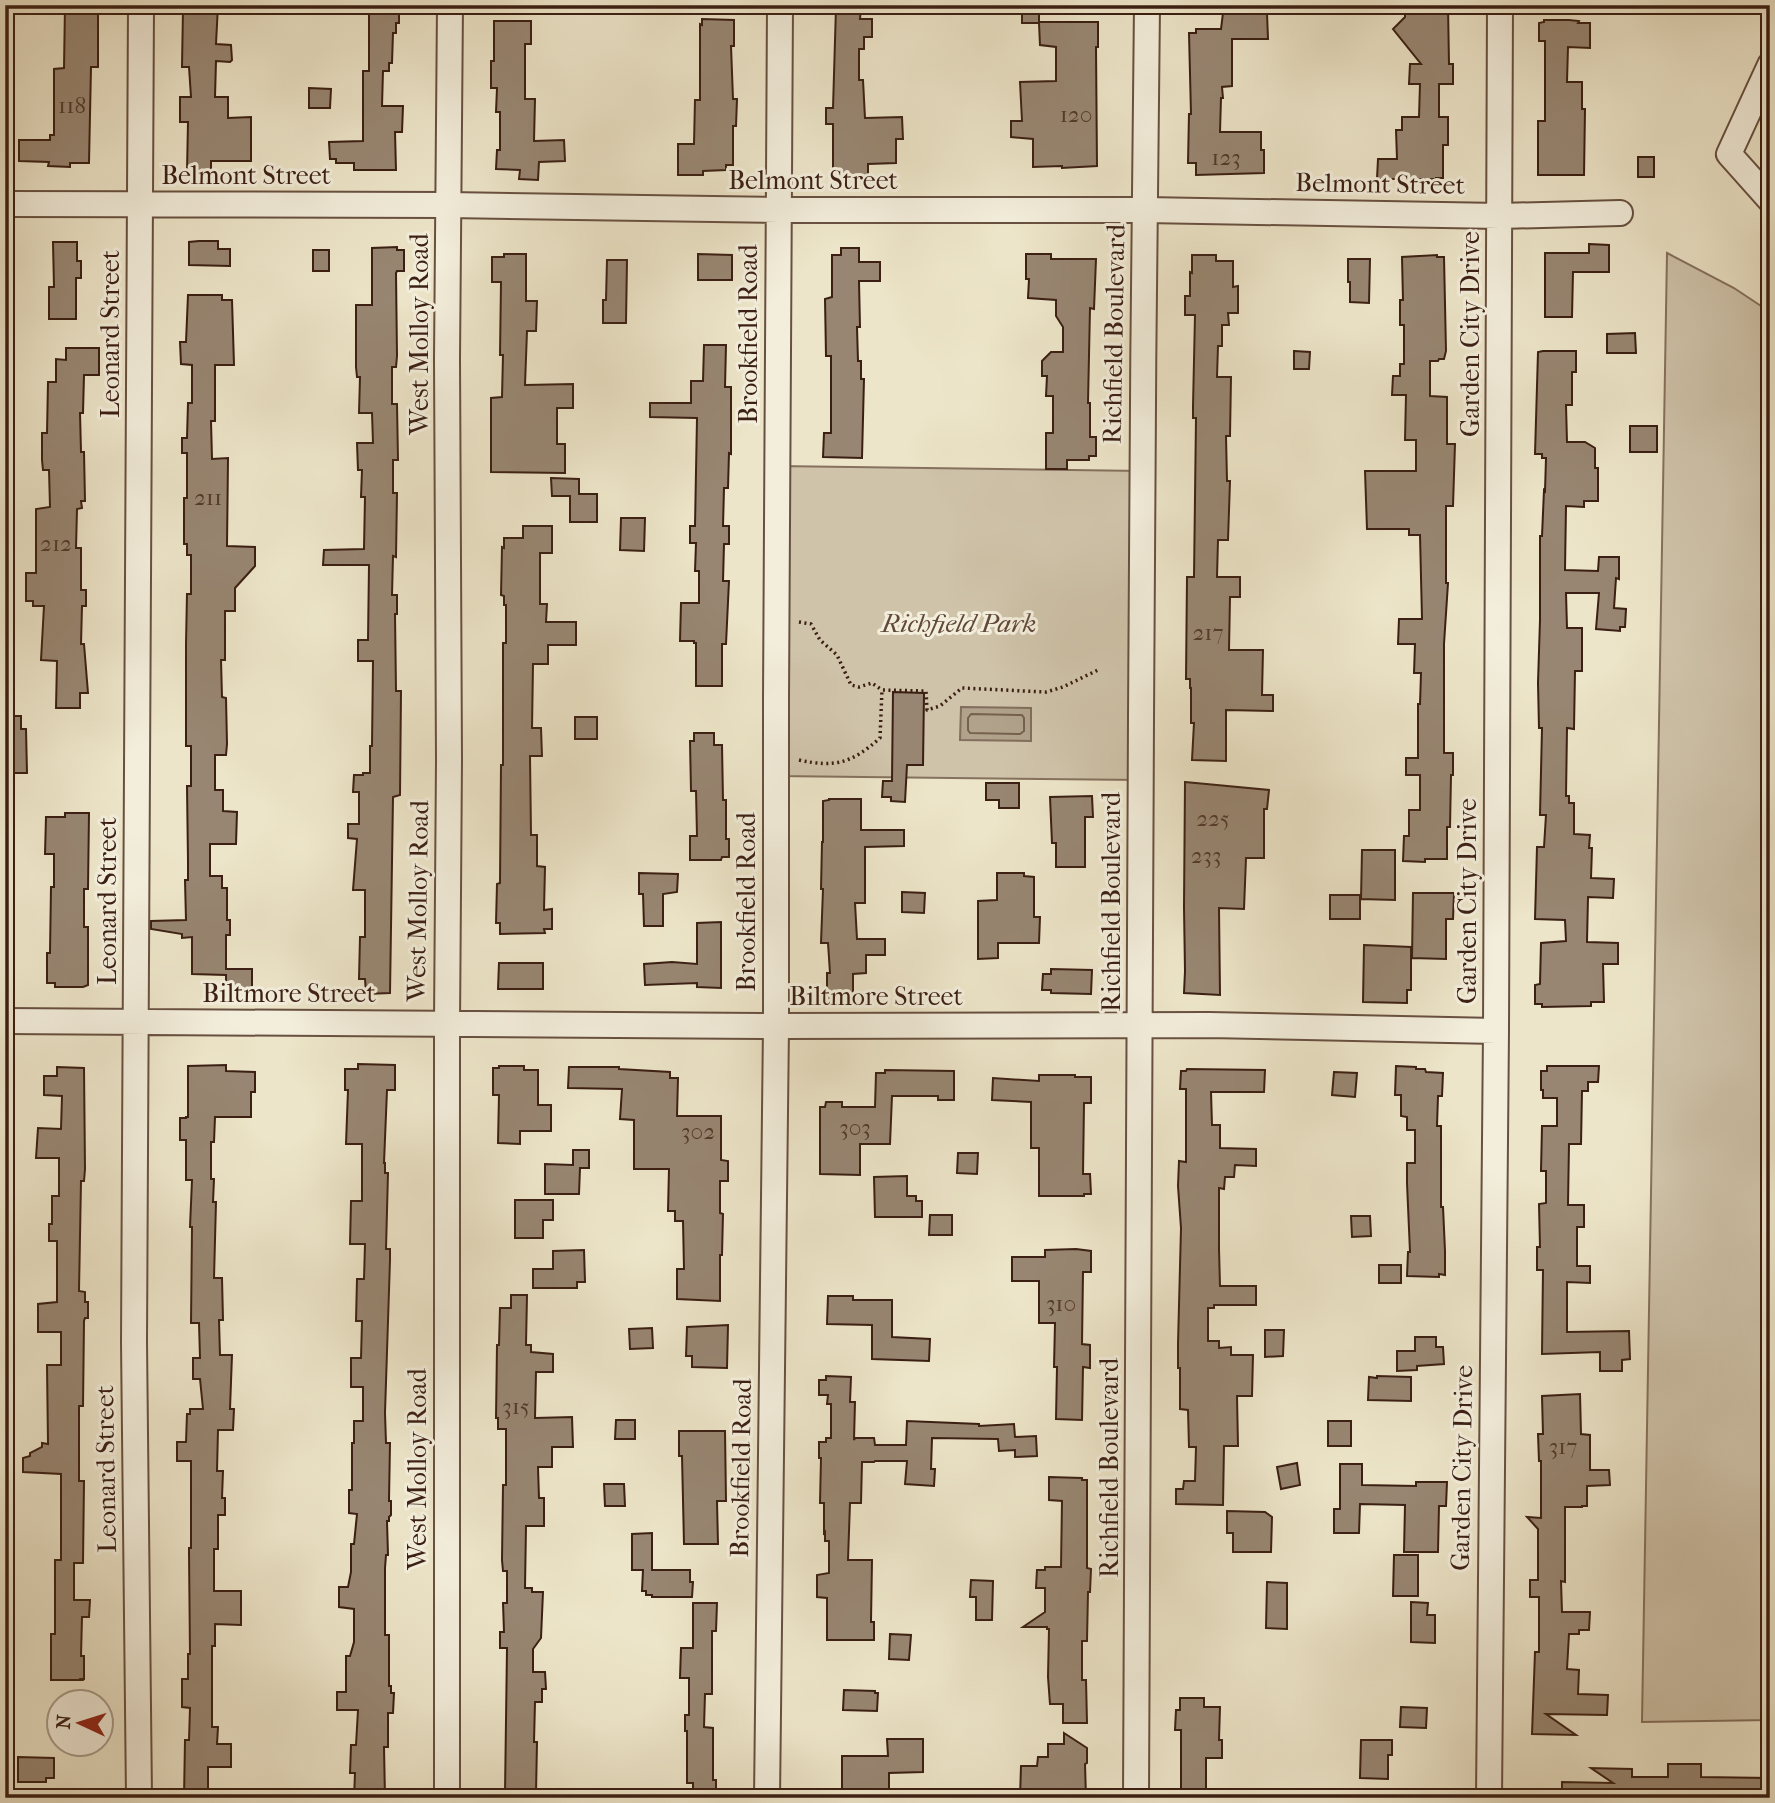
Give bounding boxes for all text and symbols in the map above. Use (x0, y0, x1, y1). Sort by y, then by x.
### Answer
house number: 118 (58, 92, 86, 119)
house number: 120 (1060, 101, 1092, 128)
house number: 123 (1211, 144, 1241, 171)
street label: Belmont Street (161, 160, 332, 191)
street label: Belmont Street (728, 165, 899, 196)
street label: Belmont Street (1295, 167, 1466, 201)
street label: Richfield Boulevard (1097, 223, 1131, 444)
street label: Garden City Drive (1455, 231, 1486, 437)
street label: West Molloy Road (404, 232, 435, 436)
street label: Brookfield Road (733, 244, 764, 424)
street label: Leonard Street (95, 249, 126, 418)
house number: 211 (194, 484, 222, 511)
house number: 212 (40, 530, 72, 557)
park label: Richfield Park (880, 608, 1036, 639)
house number: 217 (1192, 619, 1224, 646)
street label: Richfield Boulevard (1096, 791, 1127, 1012)
street label: Garden City Drive (1452, 798, 1483, 1004)
street label: West Molloy Road (401, 799, 435, 1003)
house number: 225 (1196, 805, 1230, 832)
street label: Brookfield Road (731, 812, 762, 992)
street label: Leonard Street (92, 816, 123, 985)
house number: 233 (1191, 842, 1221, 869)
street label: Biltmore Street (202, 978, 376, 1009)
street label: Biltmore Street (789, 981, 963, 1012)
house number: 303 (839, 1114, 871, 1141)
house number: 302 (681, 1118, 715, 1145)
house number: 310 (1046, 1290, 1076, 1317)
street label: Richfield Boulevard (1094, 1357, 1125, 1578)
street label: Garden City Drive (1445, 1365, 1479, 1571)
street label: West Molloy Road (402, 1367, 433, 1571)
street label: Brookfield Road (724, 1377, 758, 1558)
street label: Leonard Street (89, 1384, 123, 1553)
house number: 315 (502, 1393, 530, 1420)
house number: 317 (1549, 1433, 1577, 1460)
north arrow (46, 1688, 116, 1758)
text: N (53, 1713, 76, 1730)

